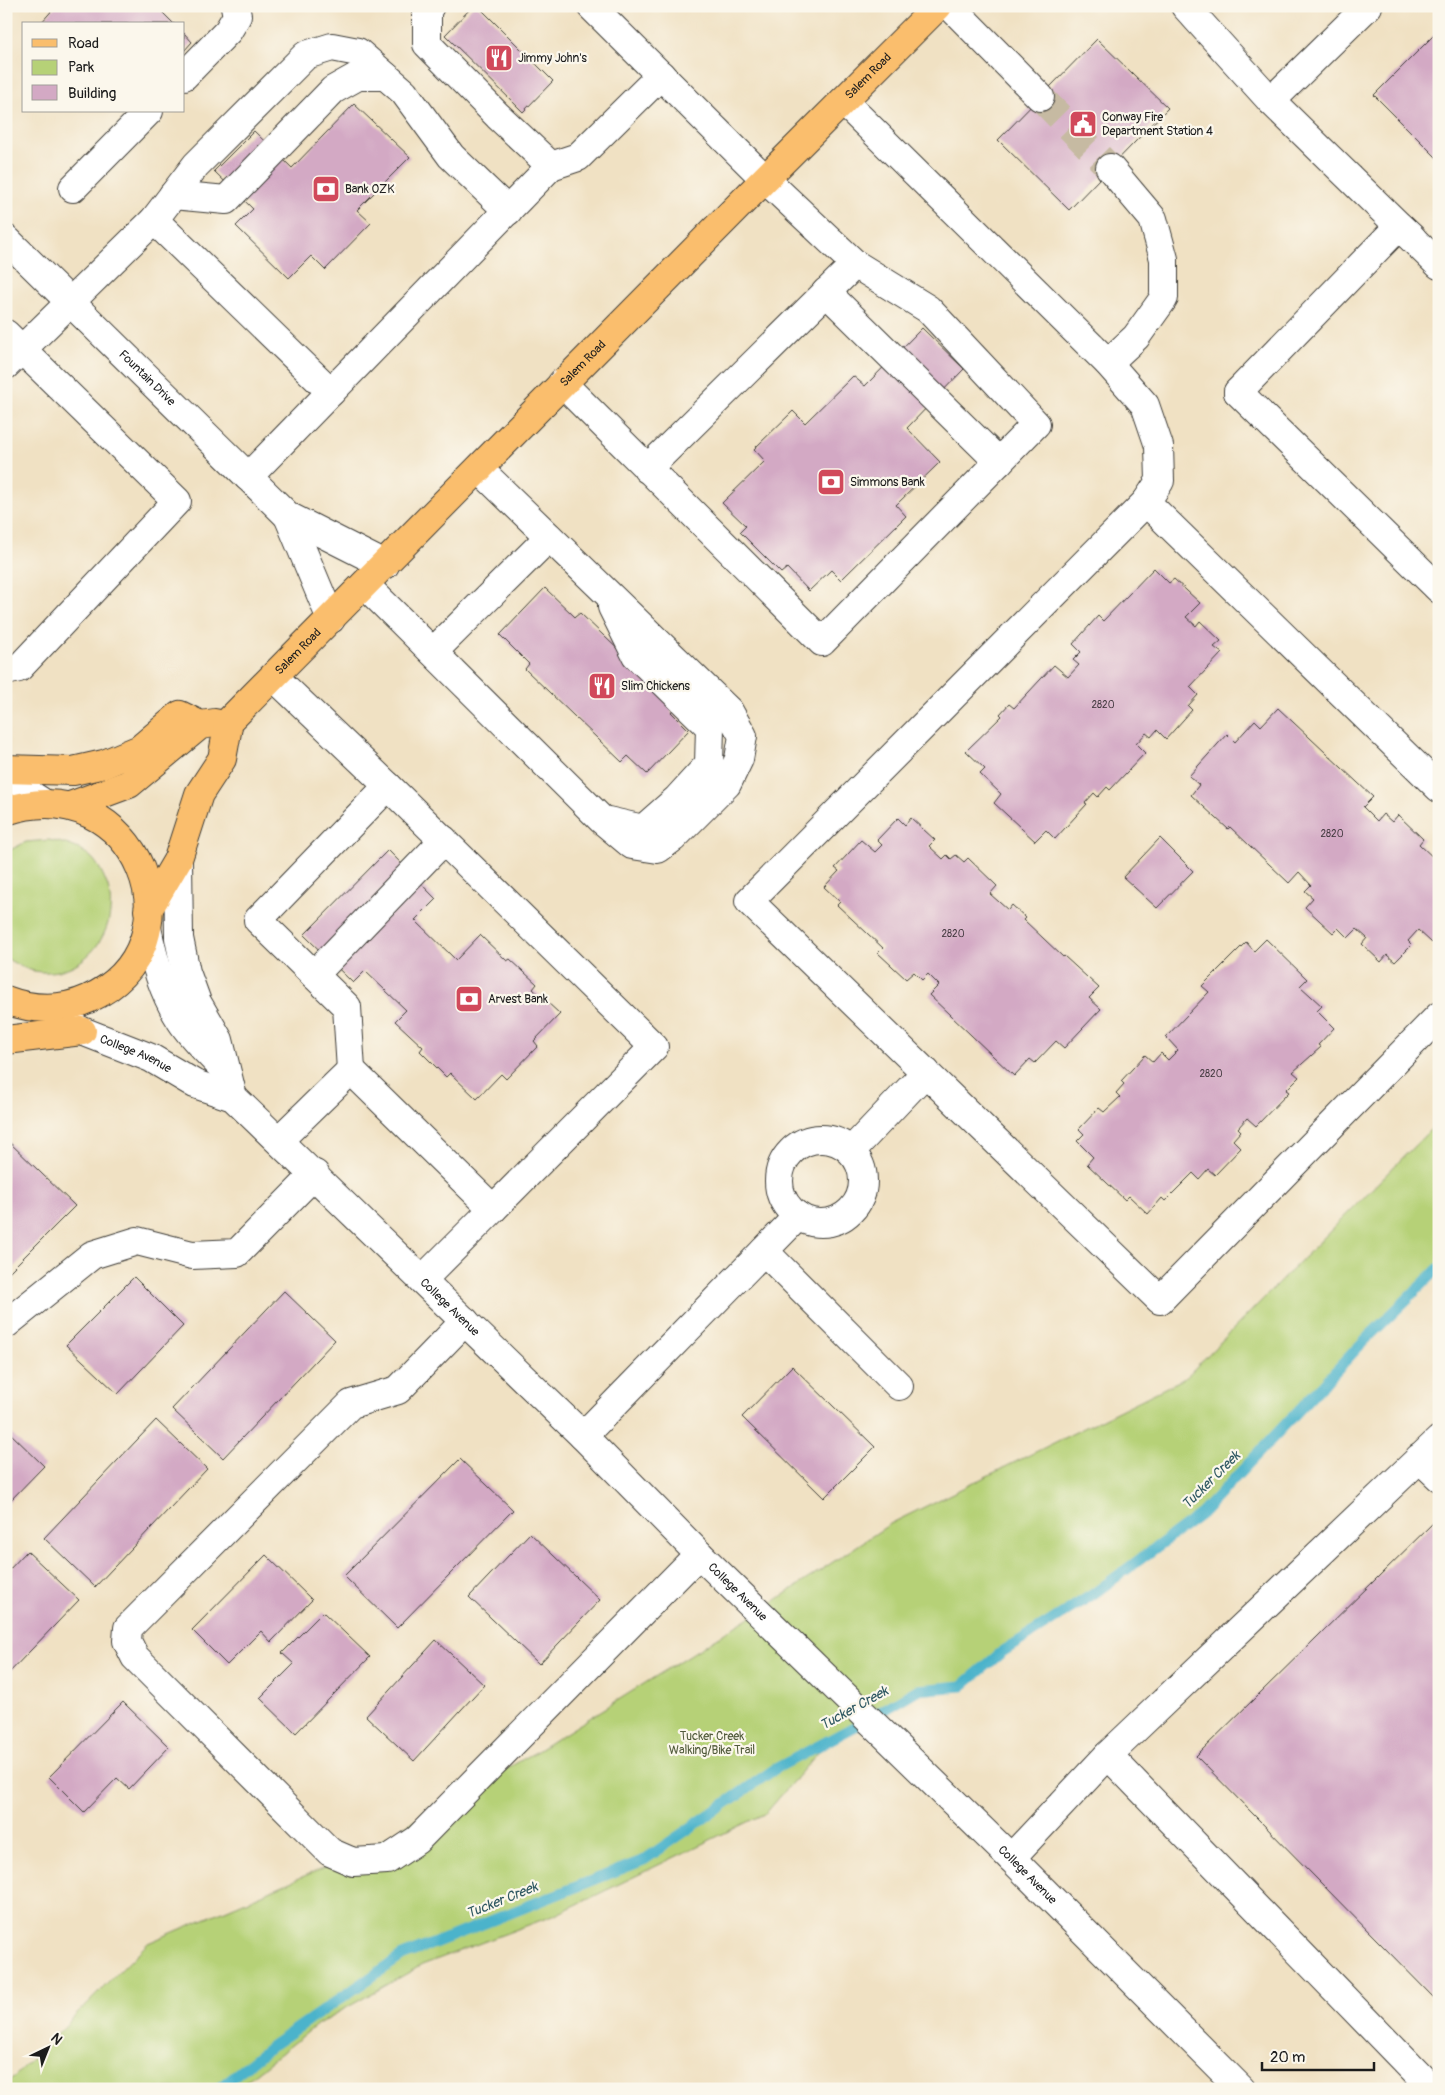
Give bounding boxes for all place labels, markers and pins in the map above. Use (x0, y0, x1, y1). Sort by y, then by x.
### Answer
restaurant icon: Jimmy John's (484, 43, 514, 73)
place label: Jimmy John's (518, 51, 588, 66)
public building icon: Conway Fire Department Station 4 (1068, 109, 1098, 139)
place label: Conway Fire Department Station 4 (1102, 110, 1213, 139)
bank icon: Bank OZK (311, 174, 341, 204)
place label: Bank OZK (345, 182, 394, 197)
bank icon: Simmons Bank (816, 467, 846, 497)
place label: Simmons Bank (850, 475, 925, 490)
restaurant icon: Slim Chickens (587, 671, 617, 701)
place label: Slim Chickens (621, 679, 691, 694)
bank icon: Arvest Bank (454, 984, 484, 1014)
place label: Arvest Bank (488, 992, 548, 1007)

